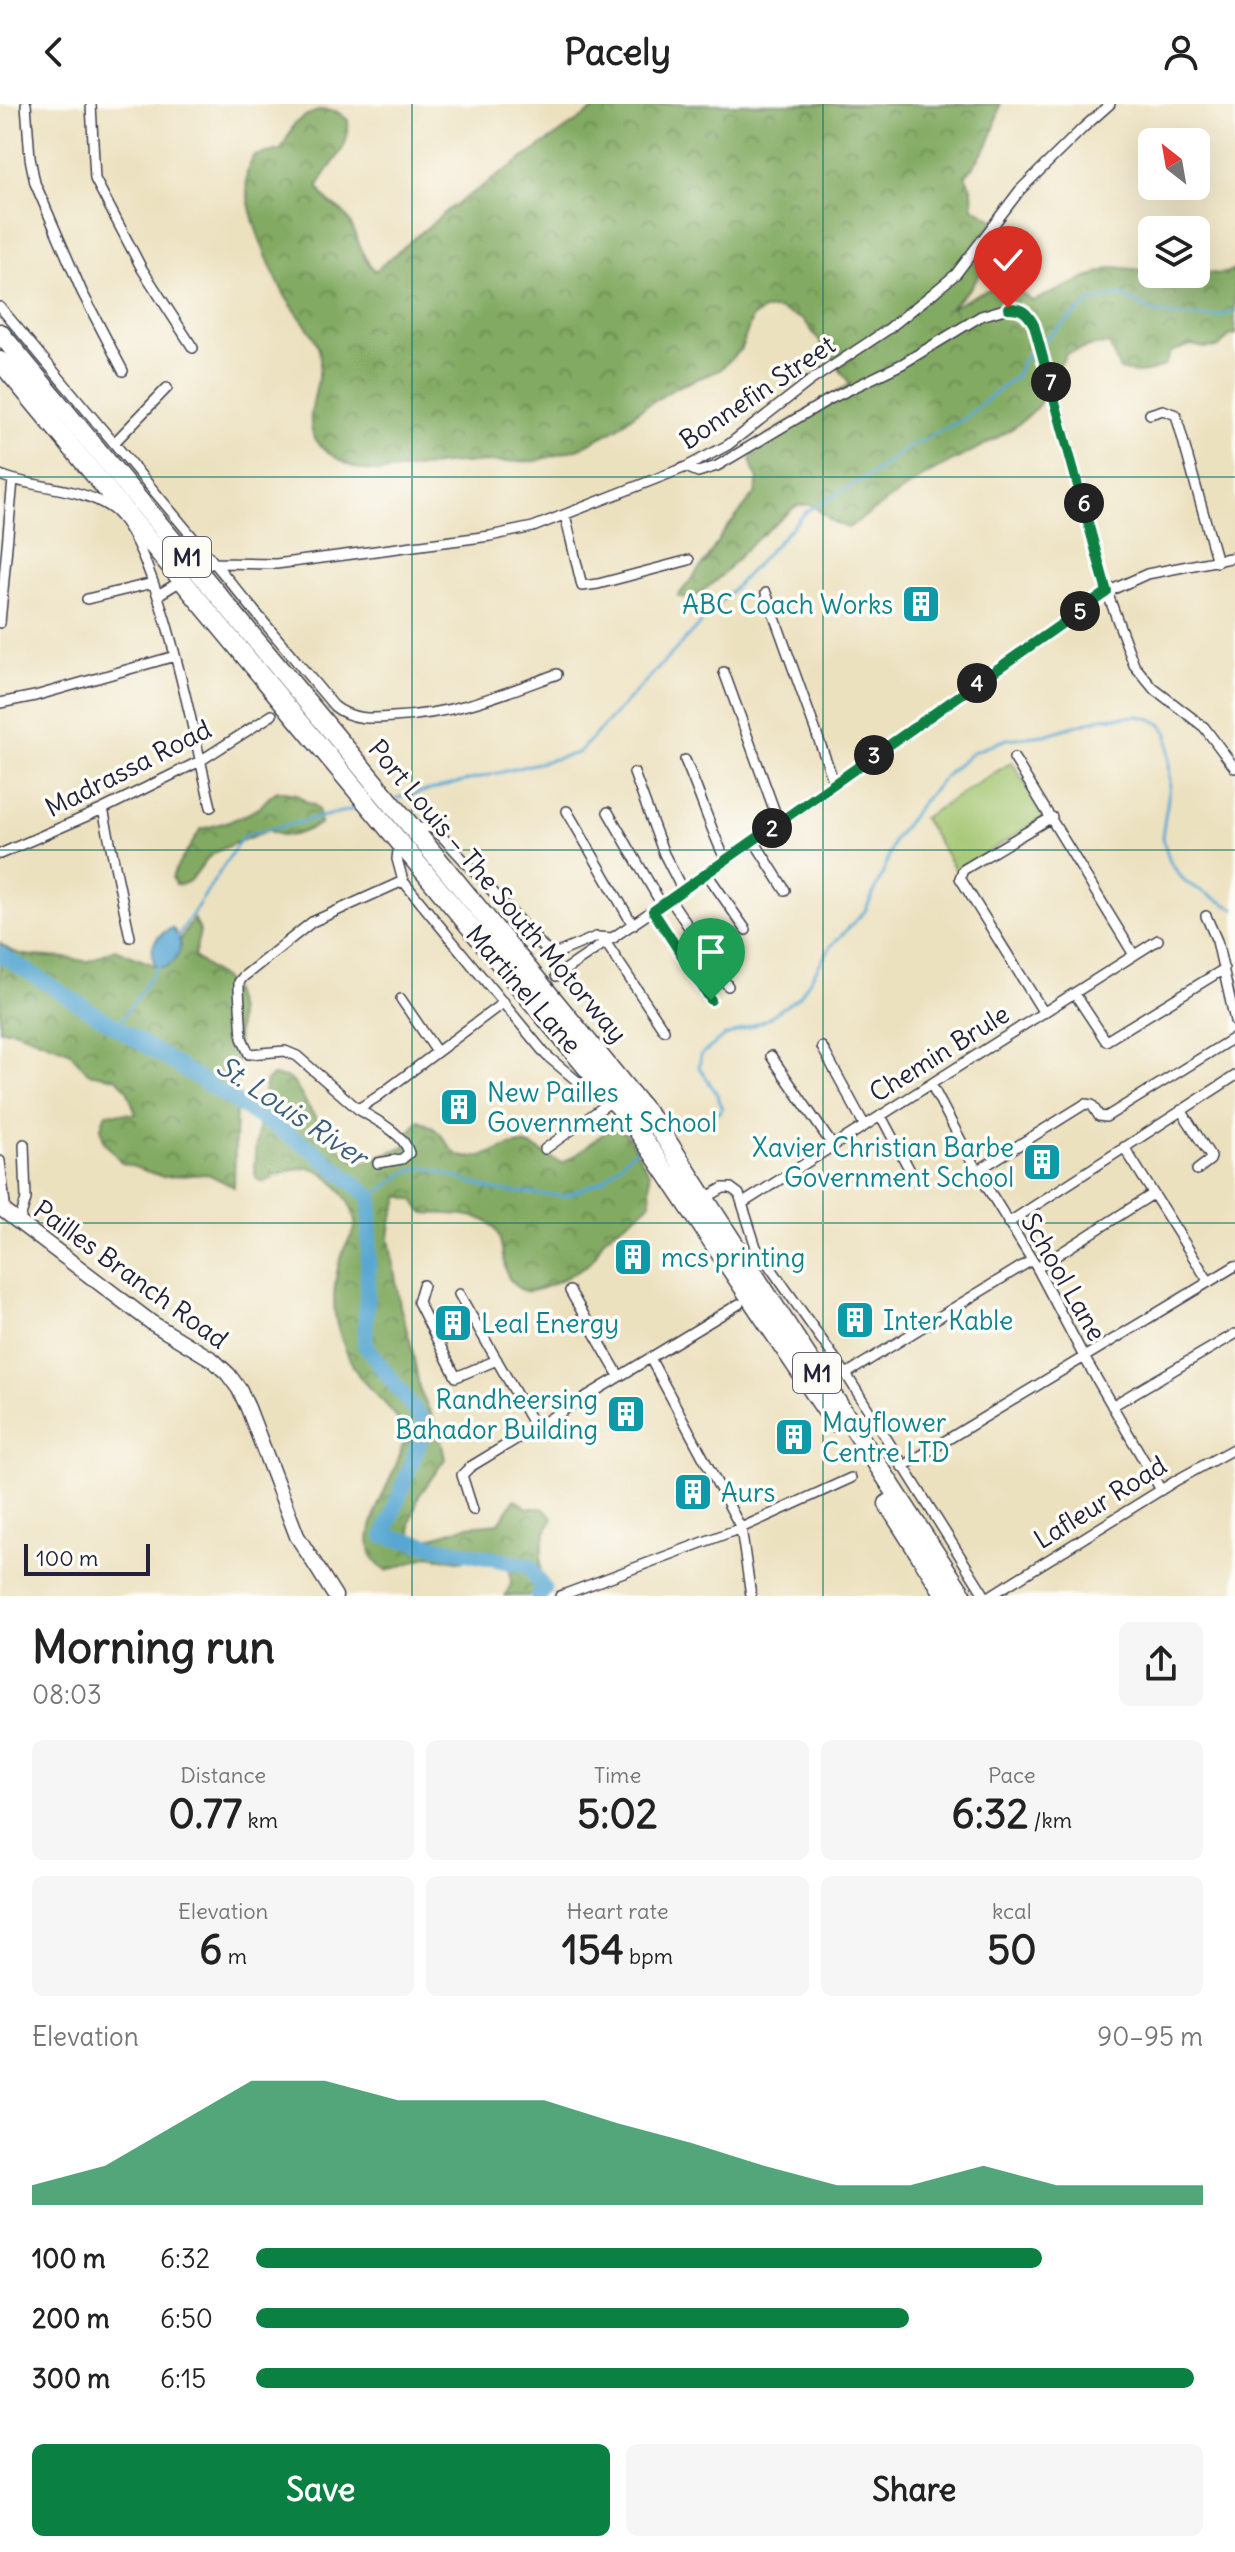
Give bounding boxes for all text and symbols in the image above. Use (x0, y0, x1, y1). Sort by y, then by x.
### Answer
icon: back (32, 30, 76, 74)
text: Pacely (564, 30, 671, 75)
icon: person (1159, 30, 1203, 74)
north arrow (1138, 128, 1210, 200)
map controls (1138, 128, 1210, 288)
button: layers (1138, 216, 1210, 288)
pin (974, 226, 1042, 308)
icon: check (986, 238, 1030, 282)
street label: Bonnefin Street (673, 328, 841, 456)
pin: 7 (1031, 362, 1071, 402)
text: 7 (1046, 368, 1056, 396)
pin: 6 (1064, 483, 1104, 523)
text: 6 (1078, 489, 1090, 517)
road number: M1 (163, 537, 211, 577)
building icon: ABC Coach Works (900, 583, 942, 625)
place label: ABC Coach Works (682, 588, 893, 621)
pin: 5 (1060, 591, 1100, 631)
text: 5 (1074, 597, 1086, 625)
pin: 4 (957, 663, 997, 703)
text: 4 (971, 669, 983, 697)
street label: Madrassa Road (40, 712, 216, 824)
street label: Port Louis – The South Motorway (361, 733, 635, 1049)
pin: 3 (854, 735, 894, 775)
text: 3 (868, 741, 880, 769)
pin: 2 (752, 808, 792, 848)
text: 2 (766, 814, 778, 842)
street label: Martinel Lane (459, 918, 589, 1060)
pin (677, 918, 745, 1000)
icon: arrive (689, 930, 733, 974)
street label: Chemin Brule (863, 997, 1015, 1109)
water label: St. Louis River (210, 1047, 377, 1177)
place label: New Pailles Government School (487, 1076, 717, 1139)
building icon: New Pailles Government School (438, 1086, 480, 1128)
place label: Xavier Christian Barbe Government School (752, 1131, 1014, 1194)
building icon: Xavier Christian Barbe Government School (1021, 1141, 1063, 1183)
street label: Pailles Branch Road (27, 1192, 235, 1356)
street label: School Lane (1014, 1207, 1114, 1347)
building icon: mcs printing (612, 1236, 654, 1278)
place label: mcs printing (661, 1241, 805, 1274)
building icon: Inter Kable (834, 1299, 876, 1341)
building icon: Leal Energy (432, 1302, 474, 1344)
place label: Inter Kable (883, 1304, 1013, 1337)
place label: Leal Energy (481, 1307, 619, 1340)
road number: M1 (793, 1353, 841, 1393)
place label: Randheersing Bahador Building (395, 1383, 598, 1446)
building icon: Randheersing Bahador Building (605, 1393, 647, 1435)
place label: Mayflower Centre LTD (822, 1406, 950, 1469)
building icon: Mayflower Centre LTD (773, 1416, 815, 1458)
street label: Lafleur Road (1028, 1448, 1172, 1556)
building icon: Aurs (672, 1471, 714, 1513)
place label: Aurs (721, 1476, 775, 1509)
scale bar (24, 1540, 150, 1576)
text: 100 m (36, 1544, 98, 1572)
text: Morning run (32, 1620, 275, 1675)
button: share (1119, 1622, 1203, 1706)
text: 08:03 (32, 1678, 102, 1711)
text: Distance (180, 1761, 266, 1789)
text: Time (594, 1761, 641, 1789)
text: Pace (988, 1761, 1036, 1789)
text: 0.77 (168, 1789, 242, 1839)
text: 5:02 (577, 1789, 658, 1839)
text: 6:32 (952, 1789, 1028, 1839)
text: km (242, 1806, 278, 1834)
text: /km (1028, 1806, 1072, 1834)
text: Elevation (178, 1897, 268, 1925)
text: Heart rate (566, 1897, 669, 1925)
text: kcal (992, 1897, 1032, 1925)
text: 6 (199, 1925, 222, 1975)
text: 154 (562, 1925, 624, 1975)
text: 50 (987, 1925, 1036, 1975)
text: m (222, 1942, 247, 1970)
text: bpm (624, 1942, 673, 1970)
text: Elevation (32, 2020, 139, 2053)
text: 90–95 m (1097, 2020, 1203, 2053)
text: 100 m (32, 2242, 106, 2275)
text: 6:32 (160, 2242, 210, 2275)
text: 200 m (32, 2302, 109, 2335)
text: 6:50 (160, 2302, 213, 2335)
text: 300 m (32, 2362, 110, 2395)
text: 6:15 (160, 2362, 206, 2395)
button: Save (32, 2444, 610, 2536)
button: Share (626, 2444, 1203, 2536)

